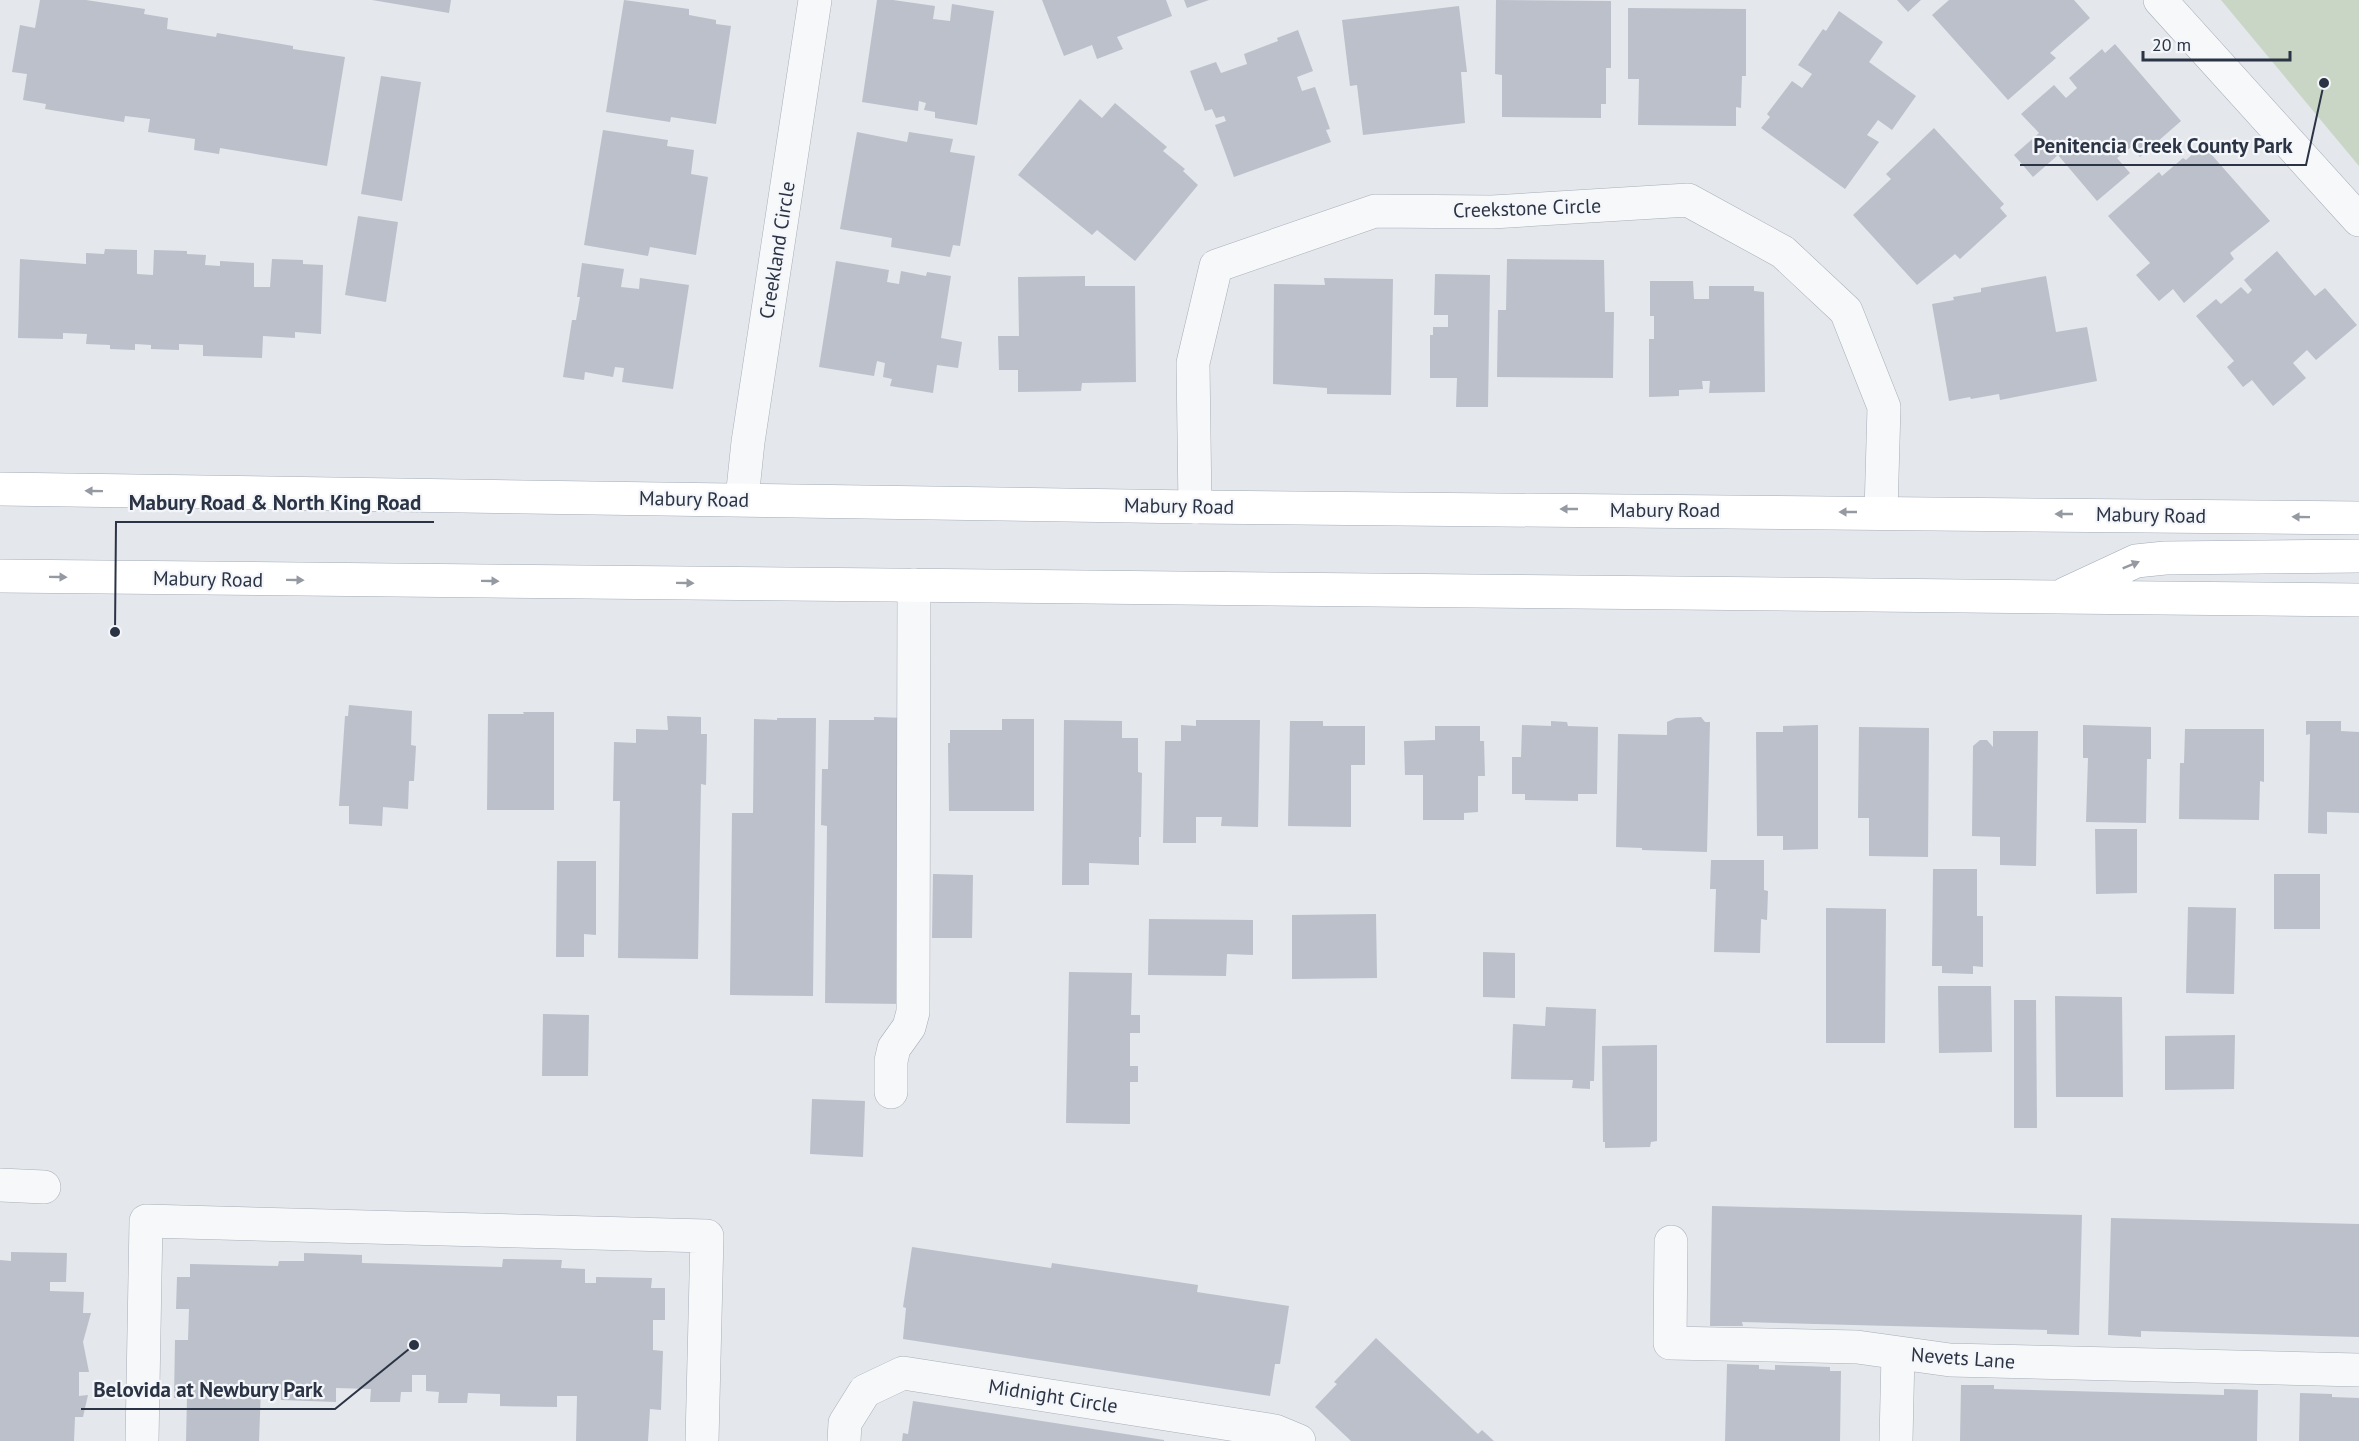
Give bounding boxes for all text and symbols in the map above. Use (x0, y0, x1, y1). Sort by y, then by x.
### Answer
scale bar (2143, 24, 2290, 62)
text: 20 m (2152, 33, 2191, 56)
callout: Penitencia Creek County Park (2020, 126, 2306, 165)
text: Penitencia Creek County Park (2033, 132, 2293, 159)
street label: Creekland Circle (753, 179, 801, 321)
street label: Creekstone Circle (1452, 192, 1602, 224)
callout: Mabury Road & North King Road (116, 483, 434, 522)
street label: Mabury Road (639, 485, 749, 513)
one-way arrow (85, 486, 104, 495)
text: Mabury Road & North King Road (129, 489, 421, 516)
street label: Mabury Road (1124, 492, 1234, 520)
street label: Mabury Road (1610, 497, 1720, 523)
street label: Mabury Road (2096, 501, 2206, 529)
one-way arrow (1559, 504, 1578, 514)
one-way arrow (1838, 507, 1857, 516)
one-way arrow (2054, 509, 2073, 519)
one-way arrow (2291, 512, 2310, 522)
one-way arrow (2122, 560, 2140, 570)
street label: Mabury Road (153, 565, 263, 593)
one-way arrow (49, 572, 68, 582)
one-way arrow (286, 575, 305, 584)
one-way arrow (481, 576, 500, 586)
one-way arrow (676, 578, 695, 588)
street label: Nevets Lane (1910, 1341, 2016, 1375)
callout: Belovida at Newbury Park (81, 1370, 335, 1409)
street label: Midnight Circle (986, 1373, 1120, 1419)
text: Belovida at Newbury Park (93, 1376, 323, 1403)

